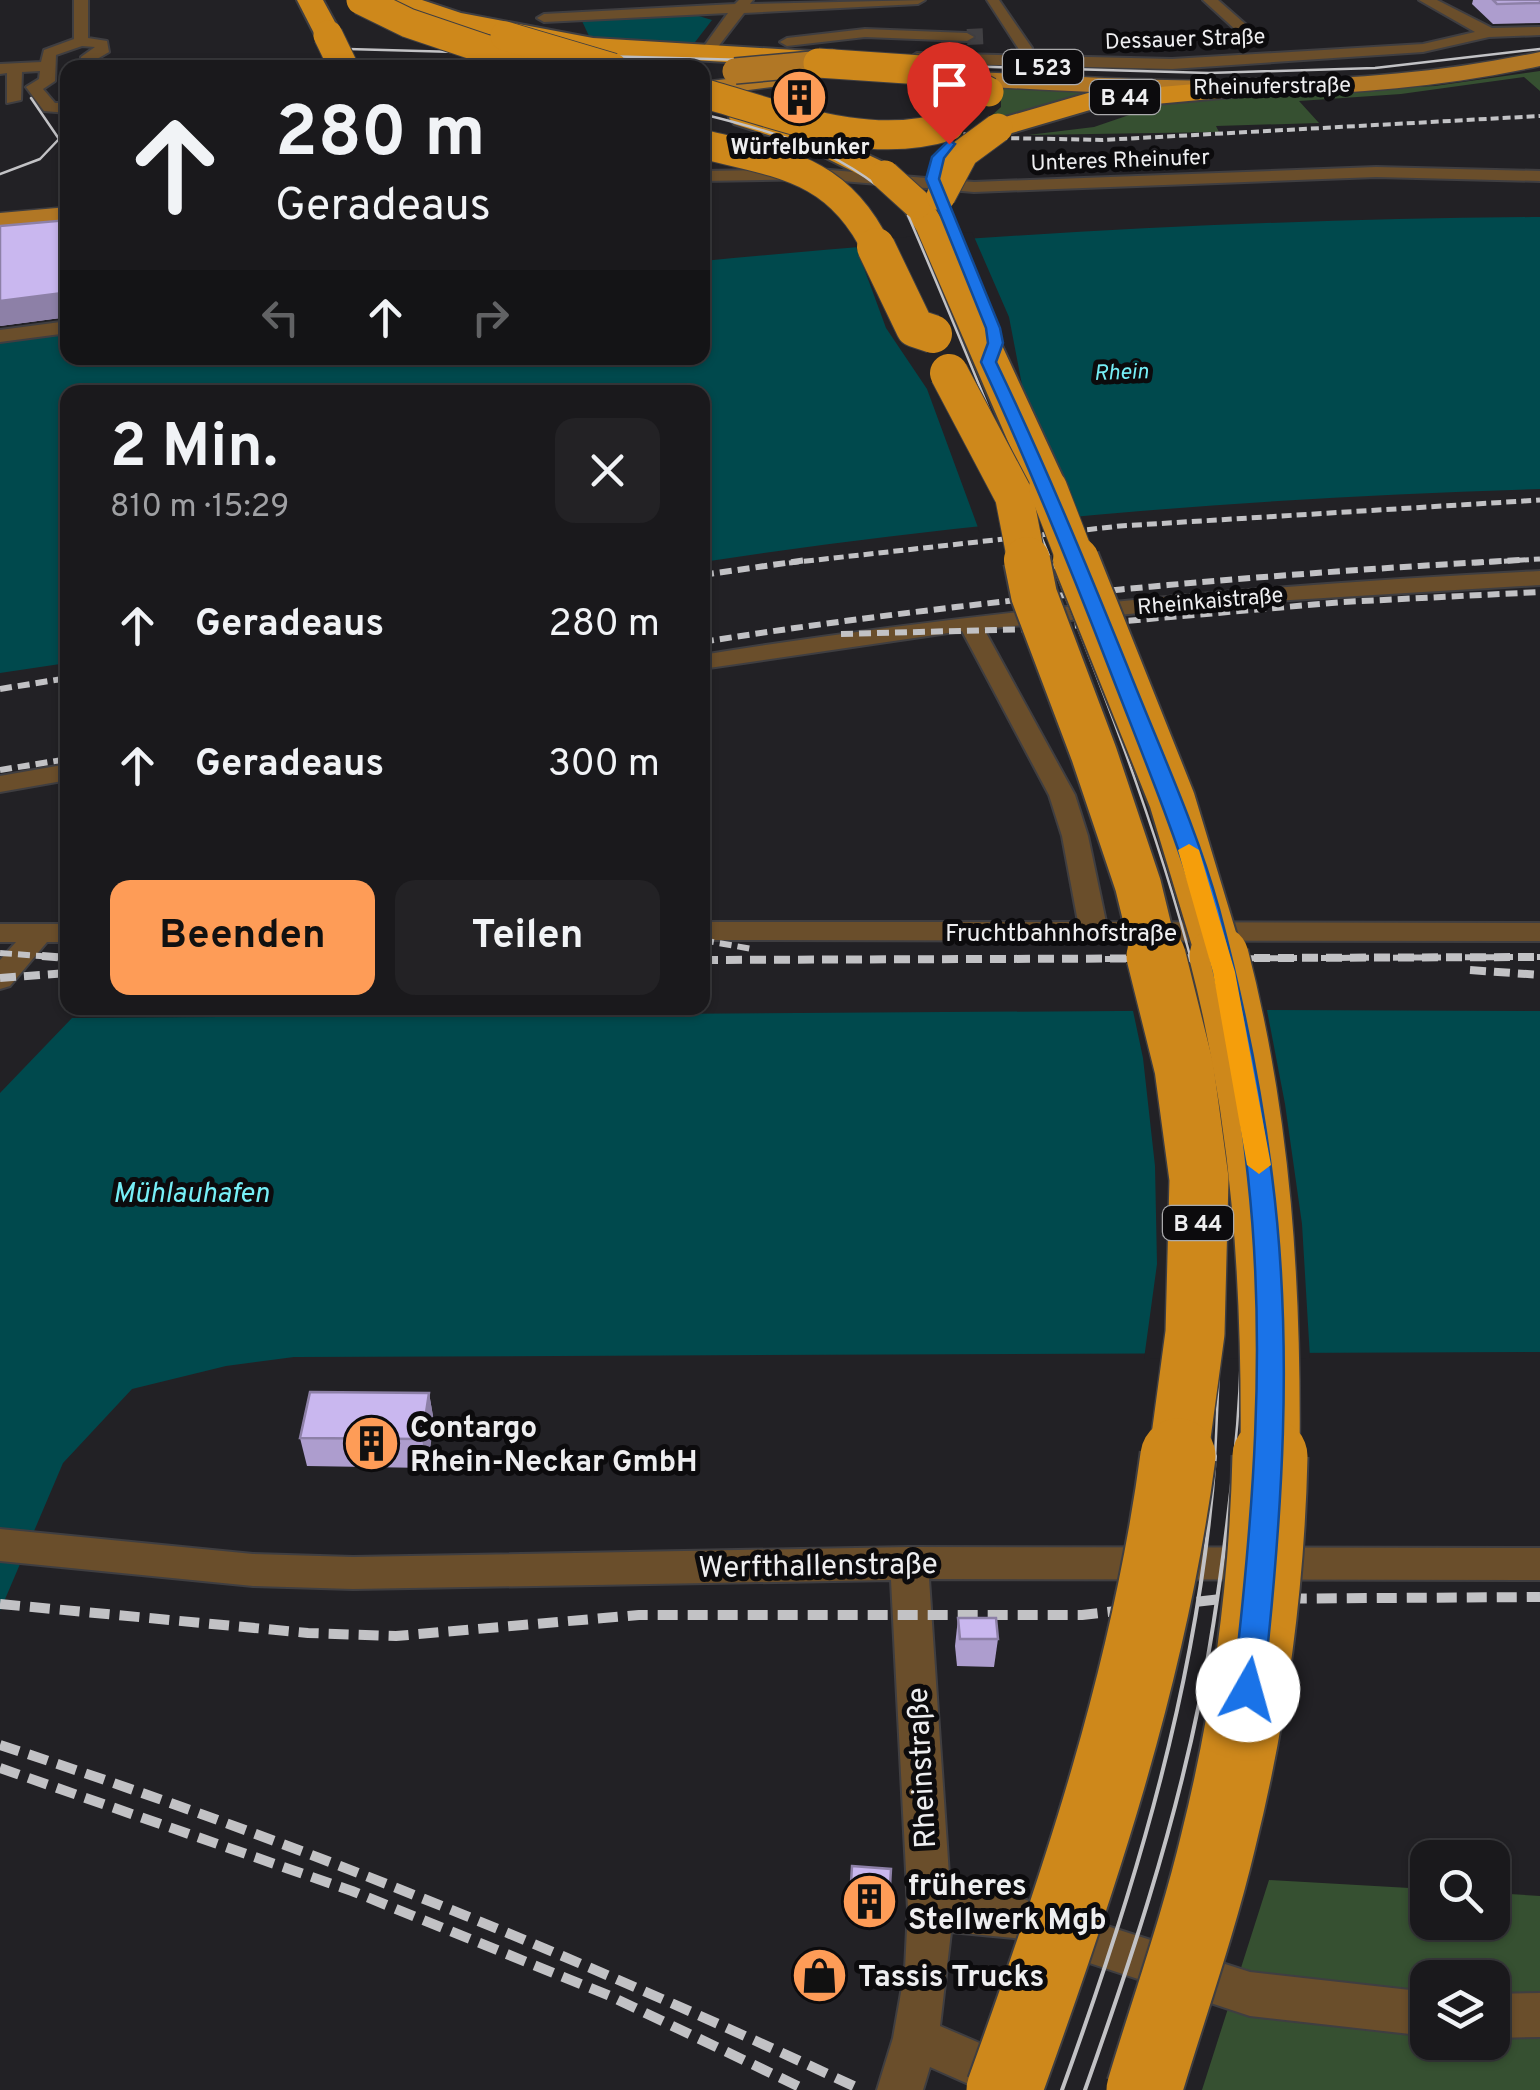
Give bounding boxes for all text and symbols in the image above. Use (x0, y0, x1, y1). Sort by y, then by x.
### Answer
street label: Dessauer Straße (1104, 24, 1266, 57)
pin (907, 42, 992, 145)
road number: L 523 (1003, 50, 1083, 84)
icon: arrive (922, 57, 977, 112)
building icon: Würfelbunker (770, 68, 830, 128)
street label: Rheinuferstraße (1193, 73, 1351, 102)
road number: B 44 (1090, 80, 1160, 114)
text: 280 m (275, 92, 486, 181)
icon: ahead (110, 100, 240, 230)
place label: Würfelbunker (730, 135, 870, 162)
street label: Unteres Rheinufer (1030, 145, 1211, 178)
text: Geradeaus (275, 179, 491, 236)
icon: left (253, 290, 308, 345)
icon: ahead (358, 290, 413, 345)
icon: right (463, 290, 518, 345)
water label: Rhein (1093, 359, 1149, 388)
text: 2 Min. (110, 412, 278, 488)
button: close (555, 418, 660, 523)
text: 810 m · 15:29 (110, 488, 289, 528)
street label: Rheinkaistraße (1136, 583, 1284, 622)
icon: ahead (110, 598, 165, 653)
text: Geradeaus (195, 601, 384, 650)
text: 280 m (548, 601, 660, 650)
icon: ahead (110, 738, 165, 793)
text: Geradeaus (195, 741, 384, 790)
text: 300 m (548, 741, 660, 790)
button: Beenden (110, 880, 375, 995)
button: Teilen (395, 880, 660, 995)
street label: Fruchtbahnhofstraße (945, 919, 1177, 951)
water label: Mühlauhafen (113, 1177, 269, 1213)
road number: B 44 (1163, 1206, 1233, 1240)
place label: Contargo Rhein-Neckar GmbH (410, 1411, 698, 1482)
building icon: Contargo Rhein-Neckar GmbH (341, 1414, 401, 1474)
street label: Werfthallenstraße (698, 1547, 938, 1588)
position arrow (1196, 1638, 1300, 1742)
street label: Rheinstraße (901, 1686, 946, 1849)
map controls (1410, 1840, 1510, 2060)
button: search (1410, 1840, 1510, 1940)
place label: früheres Stellwerk Mgb (908, 1869, 1107, 1940)
building icon: früheres Stellwerk Mgb (839, 1872, 899, 1932)
shop icon: Tassis Trucks (789, 1946, 849, 2006)
place label: Tassis Trucks (858, 1960, 1044, 1997)
button: layers (1410, 1960, 1510, 2060)

